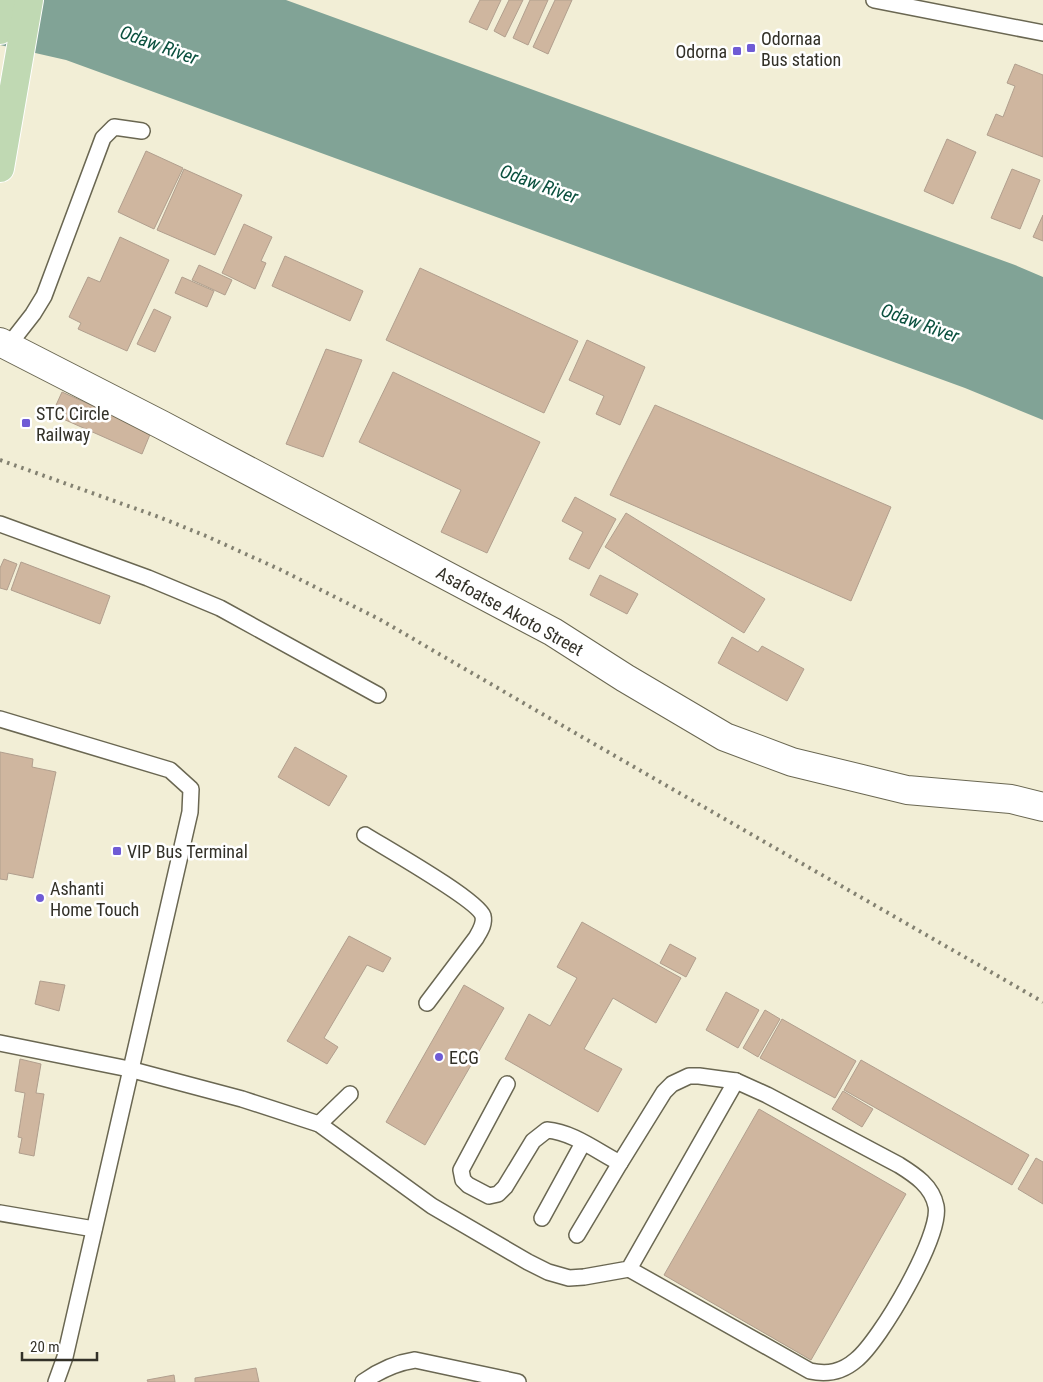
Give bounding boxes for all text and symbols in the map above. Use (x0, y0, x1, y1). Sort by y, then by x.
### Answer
water label: Odaw River (117, 20, 202, 70)
place label: Odornaa Bus station (761, 28, 841, 70)
place label: Odorna (675, 41, 727, 62)
marker: Odornaa Bus station (745, 42, 757, 54)
marker: Odorna (731, 45, 743, 57)
water label: Odaw River (497, 159, 582, 209)
water label: Odaw River (878, 298, 963, 348)
place label: STC Circle Railway (36, 403, 109, 445)
marker: STC Circle Railway (20, 417, 32, 429)
street label: Asafoatse Akoto Street (433, 562, 587, 660)
place label: VIP Bus Terminal (127, 841, 248, 862)
marker: VIP Bus Terminal (111, 845, 123, 857)
place label: Ashanti Home Touch (50, 878, 139, 920)
marker: Ashanti Home Touch (34, 892, 46, 904)
place label: ECG (449, 1047, 479, 1068)
marker: ECG (433, 1051, 445, 1063)
scale bar (22, 1330, 98, 1362)
text: 20 m (30, 1338, 60, 1356)

